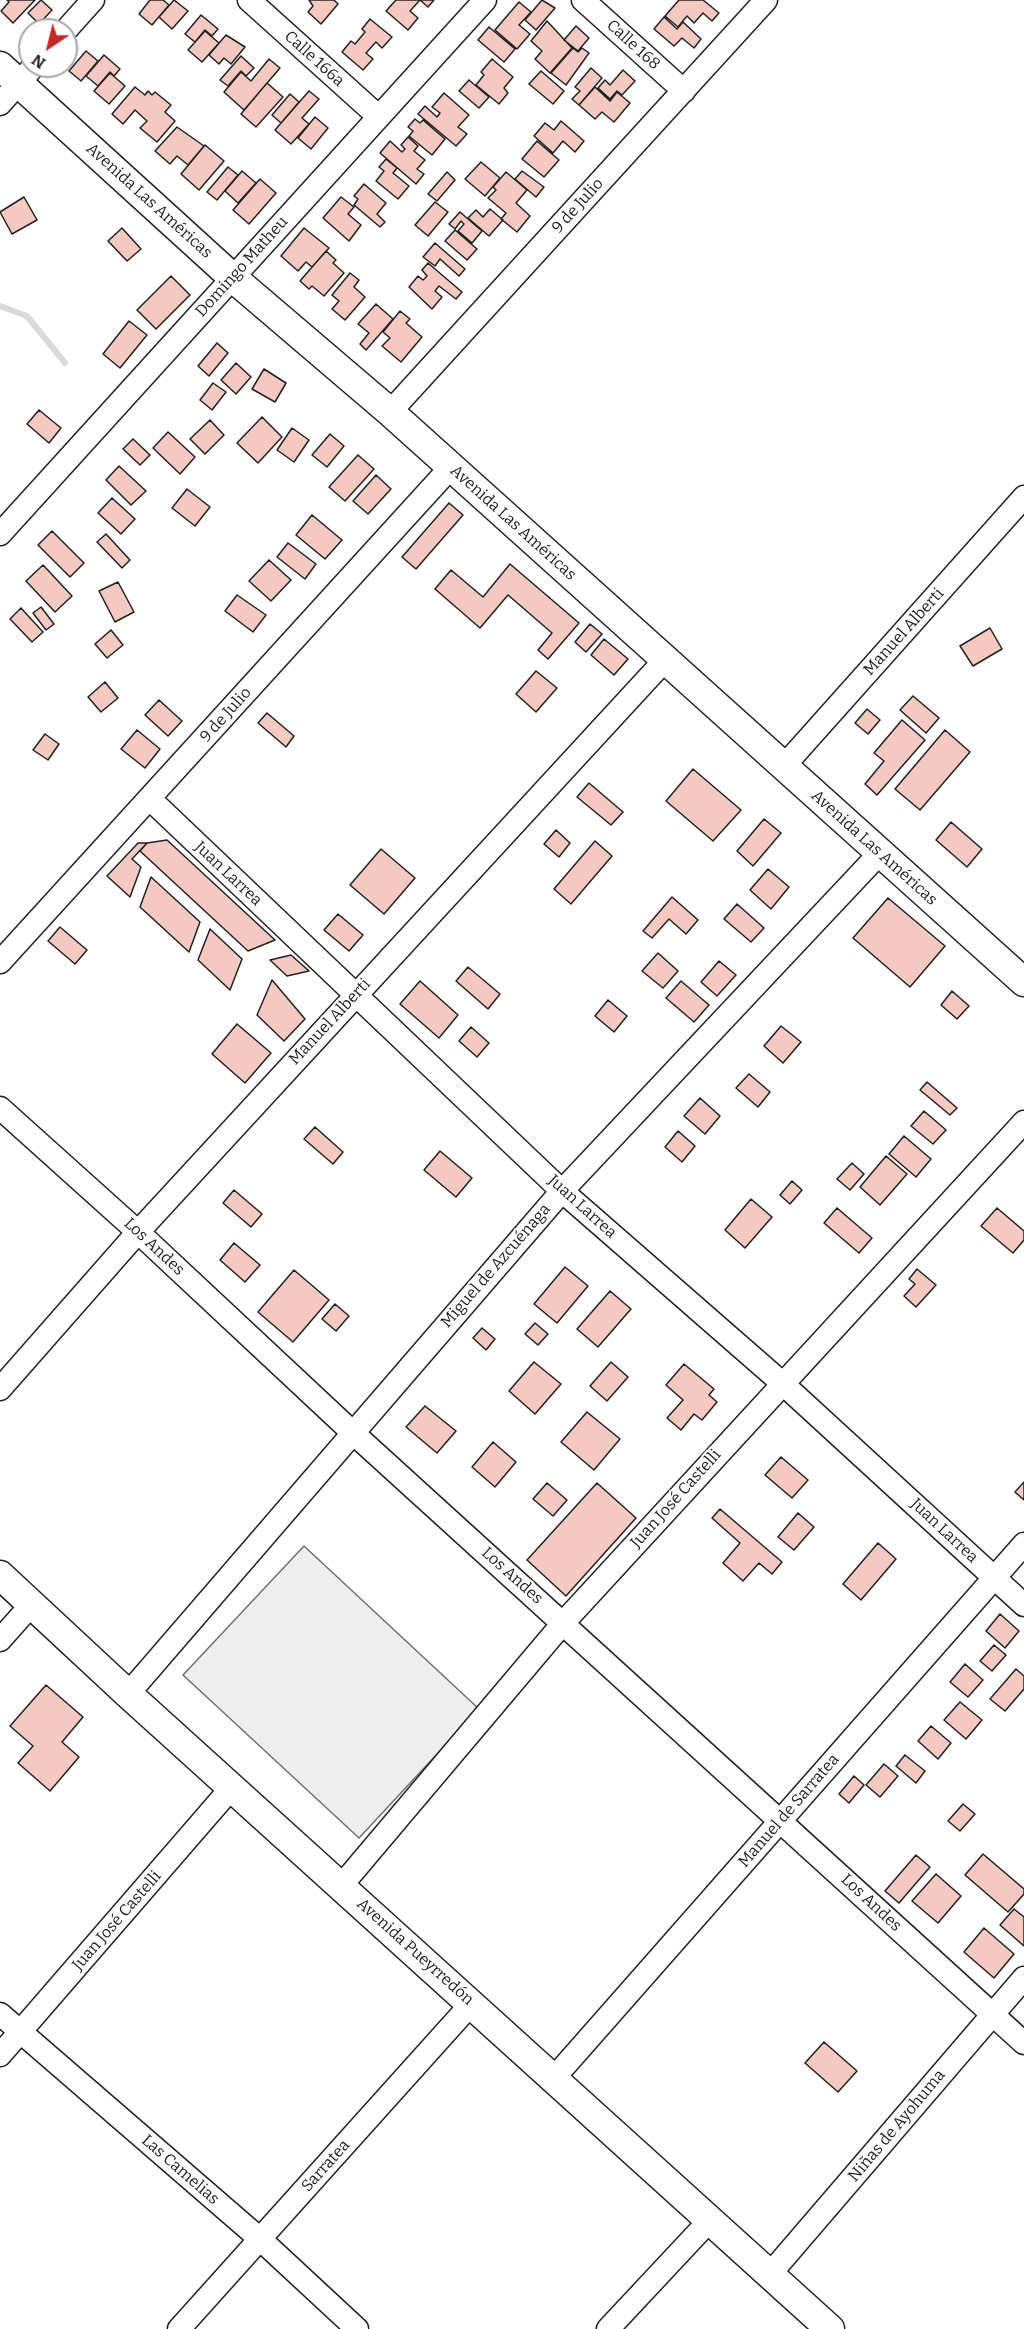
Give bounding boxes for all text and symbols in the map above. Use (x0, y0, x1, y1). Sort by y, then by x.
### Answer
street label: Calle 168 (602, 16, 664, 74)
north arrow (18, 18, 78, 78)
street label: Calle 166a (280, 27, 348, 91)
text: N (28, 50, 49, 73)
street label: Avenida Las Américas (82, 139, 216, 263)
street label: 9 de Julio (548, 174, 608, 238)
street label: Domingo Matheu (192, 213, 292, 321)
street label: Avenida Las Américas (446, 461, 580, 585)
street label: Manuel Alberti (860, 584, 948, 680)
street label: 9 de Julio (196, 683, 256, 747)
street label: Avenida Las Américas (807, 786, 941, 910)
street label: Juan Larrea (190, 838, 266, 910)
street label: Manuel Alberti (285, 975, 375, 1069)
street label: Juan Larrea (544, 1171, 620, 1243)
street label: Miguel de Azcuénaga (437, 1200, 555, 1332)
street label: Los Andes (120, 1214, 188, 1280)
street label: Juan José Castelli (627, 1446, 725, 1552)
street label: Juan Larrea (906, 1495, 982, 1567)
street label: Los Andes (477, 1544, 547, 1608)
street label: Manuel de Sarratea (735, 1750, 843, 1872)
street label: Juan José Castelli (69, 1867, 165, 1975)
street label: Los Andes (837, 1870, 905, 1936)
street label: Avenida Pueyrredón (353, 1894, 477, 2010)
street label: Niñas de Ayohuma (845, 2066, 949, 2186)
street label: Las Camelias (137, 2131, 223, 2209)
street label: Sarratea (298, 2136, 354, 2196)

